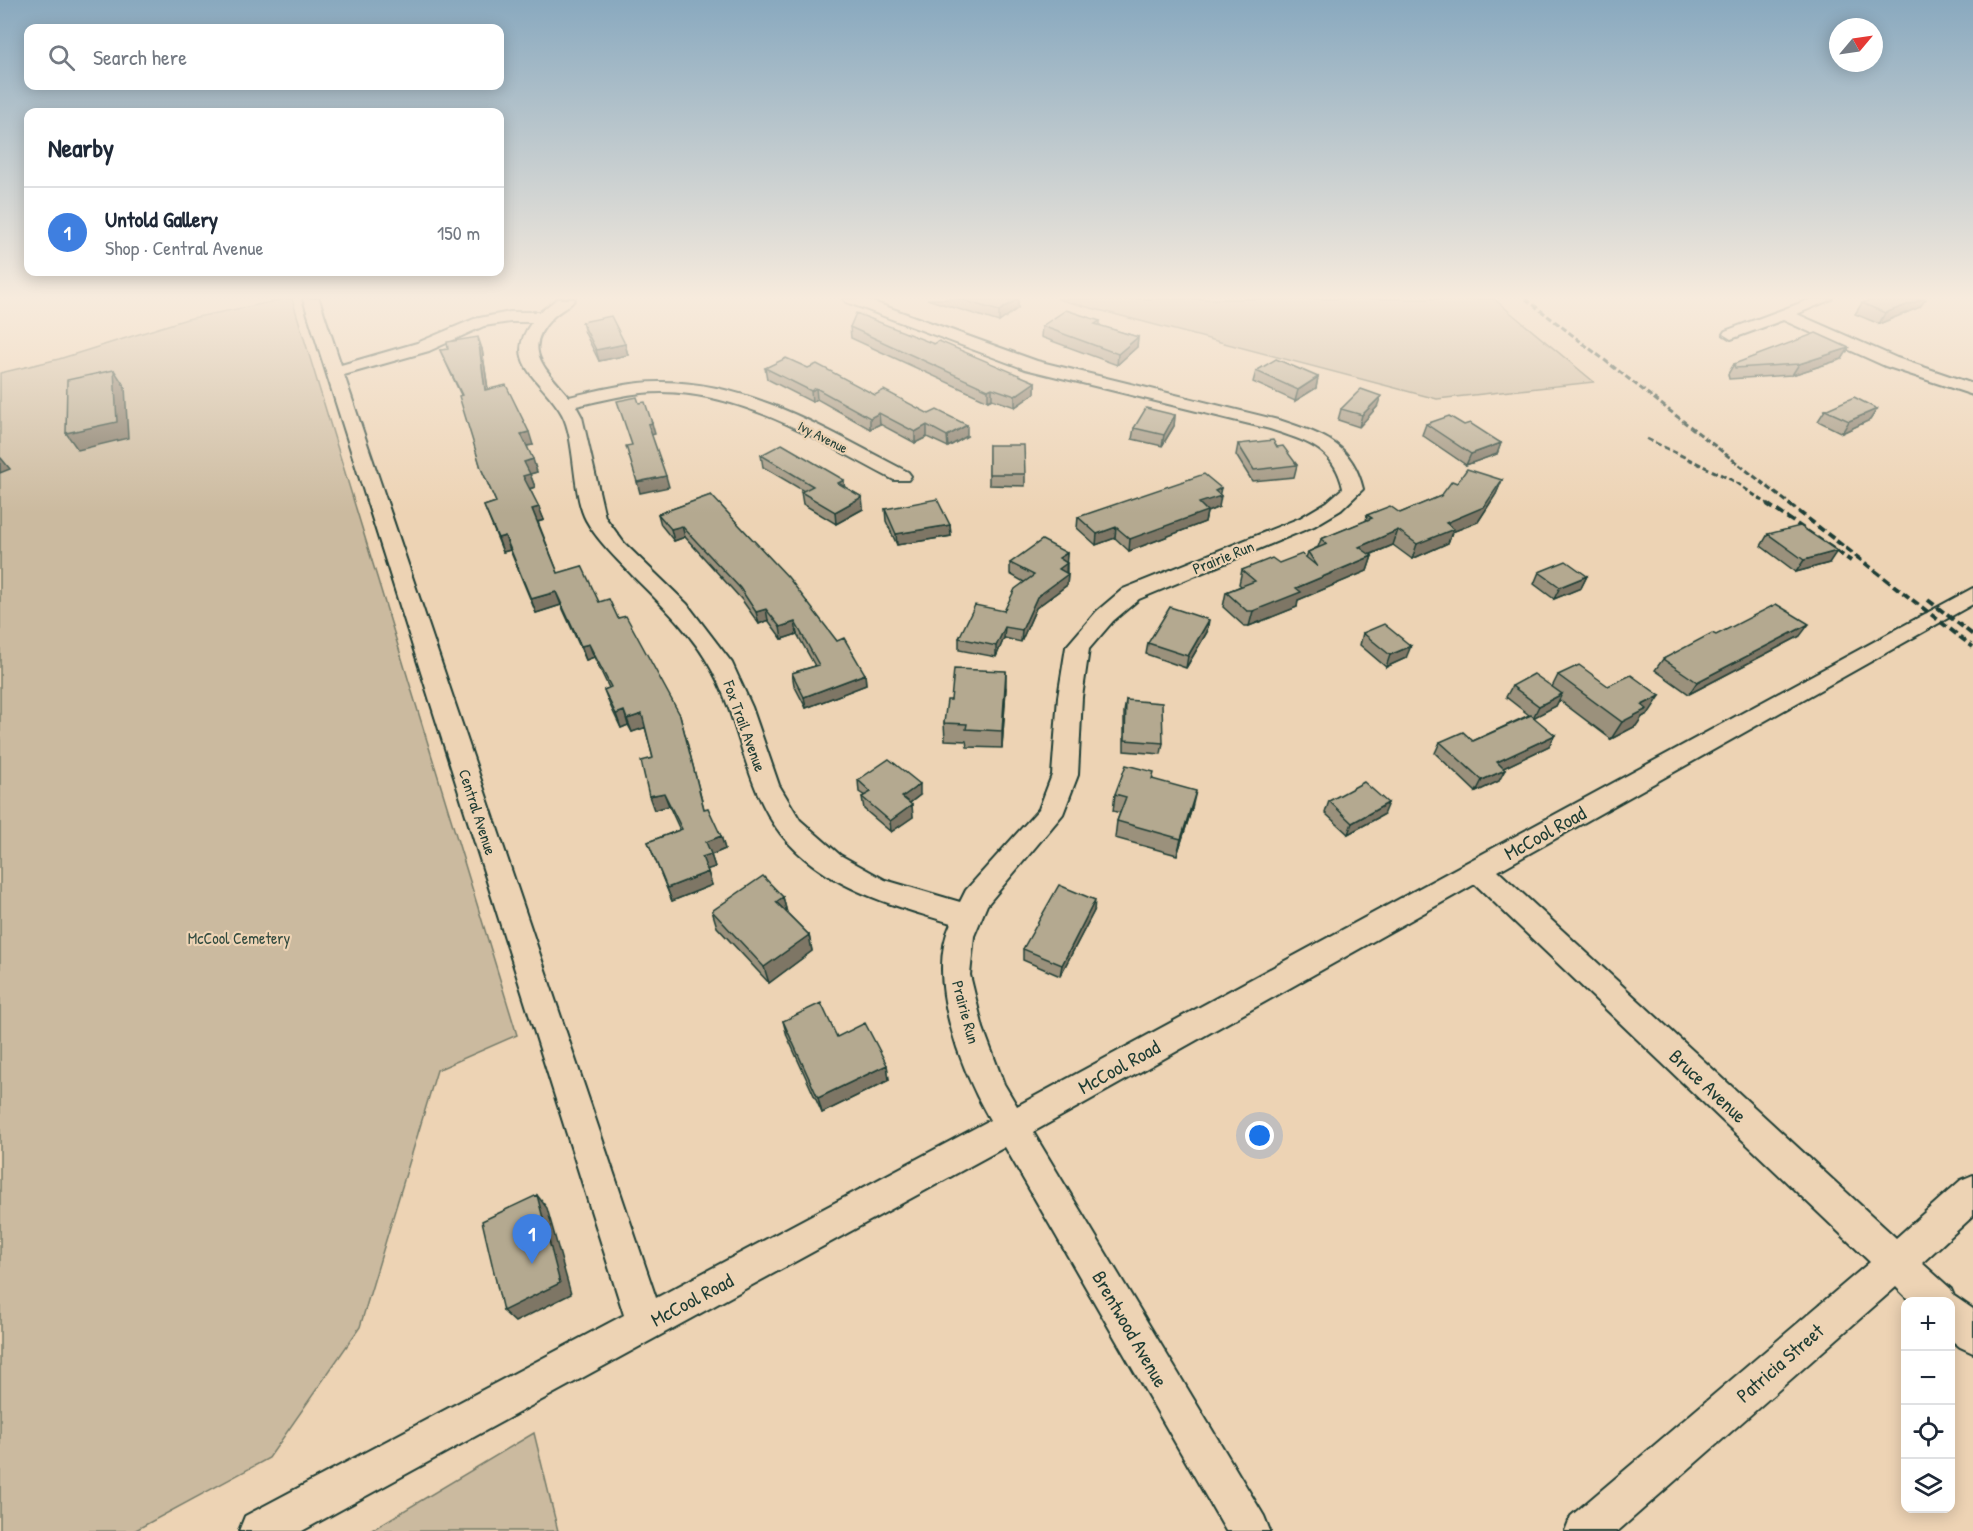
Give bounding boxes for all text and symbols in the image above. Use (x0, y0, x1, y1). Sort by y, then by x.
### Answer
north arrow (1829, 18, 1883, 72)
search box (24, 24, 504, 90)
icon: search (45, 41, 78, 74)
text: Search here (93, 42, 187, 72)
text: Nearby (48, 130, 114, 165)
text: Untold Gallery (105, 204, 218, 234)
text: 1 (64, 219, 71, 246)
text: 150 m (437, 219, 480, 246)
text: Shop · Central Avenue (105, 234, 263, 261)
street label: Ivy Avenue (795, 416, 852, 458)
street label: Prairie Run (1189, 535, 1257, 579)
street label: Fox Trail Avenue (718, 677, 772, 775)
street label: Central Avenue (454, 766, 502, 858)
street label: McCool Road (1499, 799, 1591, 866)
park label: McCool Cemetery (188, 927, 290, 949)
street label: Prairie Run (947, 978, 985, 1046)
street label: McCool Road (1073, 1033, 1165, 1100)
street label: Bruce Avenue (1664, 1043, 1753, 1129)
your location (1245, 1121, 1274, 1150)
pin: 1 (512, 1214, 552, 1264)
street label: Brentwood Avenue (1086, 1266, 1175, 1392)
street label: McCool Road (646, 1267, 738, 1332)
map controls (1901, 1297, 1955, 1513)
button: + (1901, 1297, 1955, 1351)
street label: Patricia Street (1730, 1316, 1830, 1408)
button: − (1901, 1351, 1955, 1405)
button: locate (1901, 1405, 1955, 1459)
button: layers (1901, 1459, 1955, 1513)

